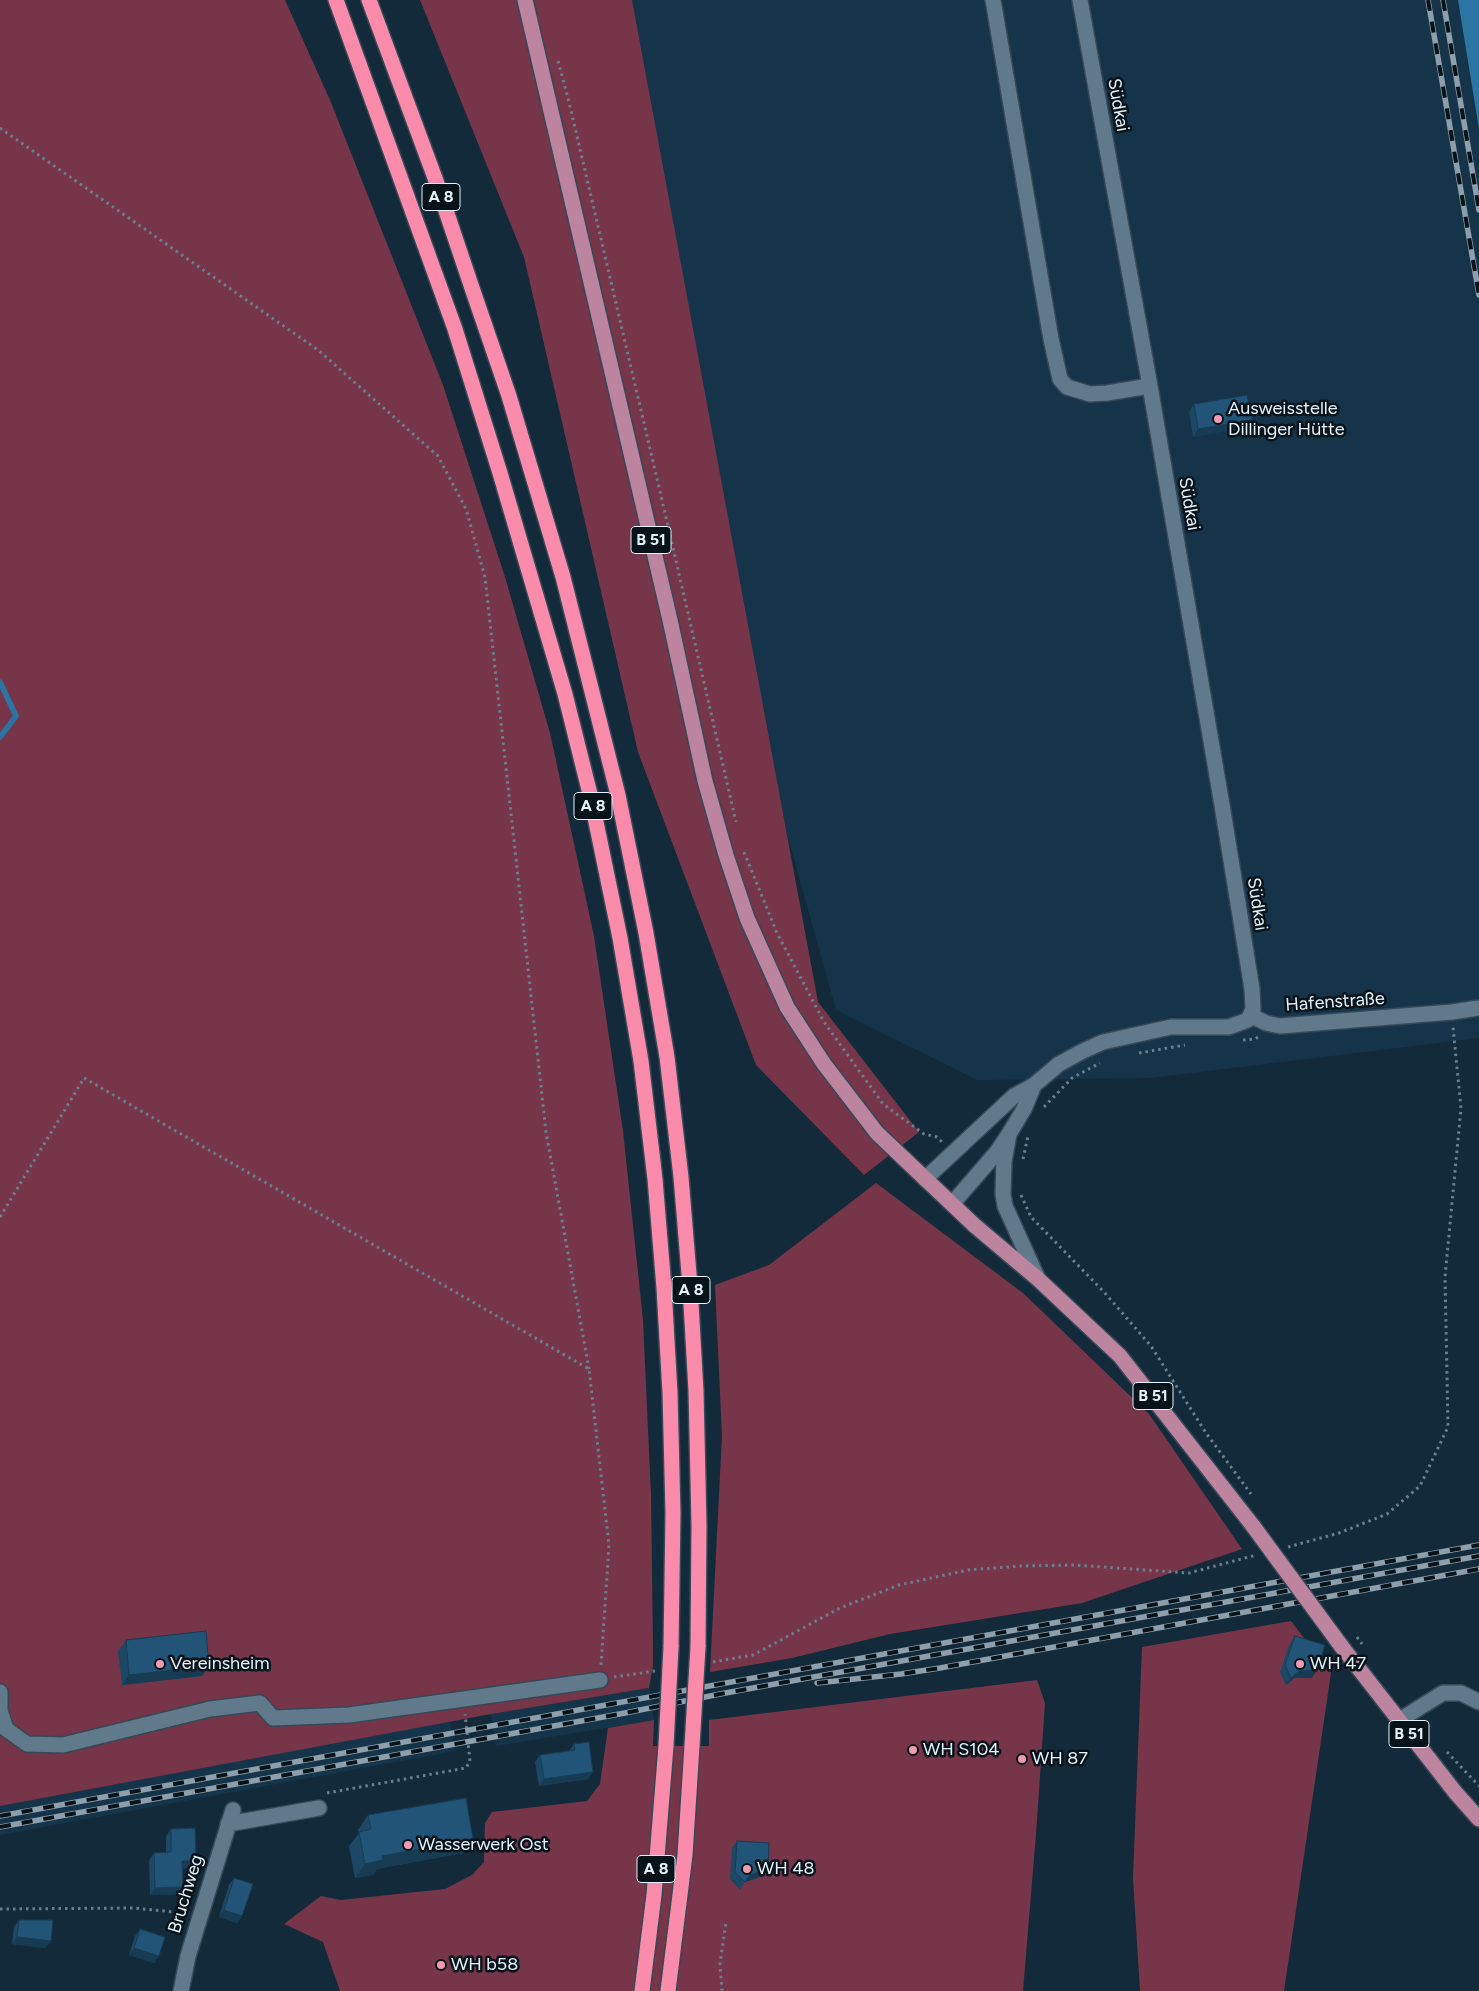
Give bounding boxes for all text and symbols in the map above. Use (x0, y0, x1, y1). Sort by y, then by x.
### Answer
street label: Südkai (1103, 77, 1133, 133)
road number: A 8 (422, 183, 460, 210)
place label: Ausweisstelle Dillinger Hütte (1228, 398, 1345, 440)
marker: Ausweisstelle Dillinger Hütte (1212, 413, 1224, 425)
street label: Südkai (1174, 476, 1204, 532)
road number: B 51 (631, 526, 671, 554)
road number: A 8 (574, 792, 612, 819)
street label: Südkai (1242, 876, 1272, 932)
street label: Hafenstraße (1285, 988, 1385, 1016)
road number: A 8 (672, 1276, 710, 1304)
road number: B 51 (1133, 1382, 1173, 1410)
place label: Vereinsheim (170, 1653, 269, 1675)
place label: WH 47 (1310, 1653, 1366, 1675)
marker: Vereinsheim (154, 1658, 166, 1670)
marker: WH 47 (1294, 1658, 1306, 1670)
road number: B 51 (1389, 1720, 1429, 1748)
place label: WH S104 (923, 1739, 999, 1761)
marker: WH S104 (907, 1744, 919, 1756)
place label: WH 87 (1032, 1748, 1088, 1770)
marker: WH 87 (1016, 1753, 1028, 1765)
place label: Wasserwerk Ost (418, 1834, 549, 1856)
marker: Wasserwerk Ost (402, 1839, 414, 1851)
street label: Bruchweg (164, 1852, 208, 1936)
road number: A 8 (637, 1856, 675, 1882)
place label: WH 48 (757, 1858, 814, 1880)
marker: WH 48 (741, 1863, 753, 1875)
place label: WH b58 (451, 1954, 518, 1976)
marker: WH b58 (435, 1959, 447, 1971)

